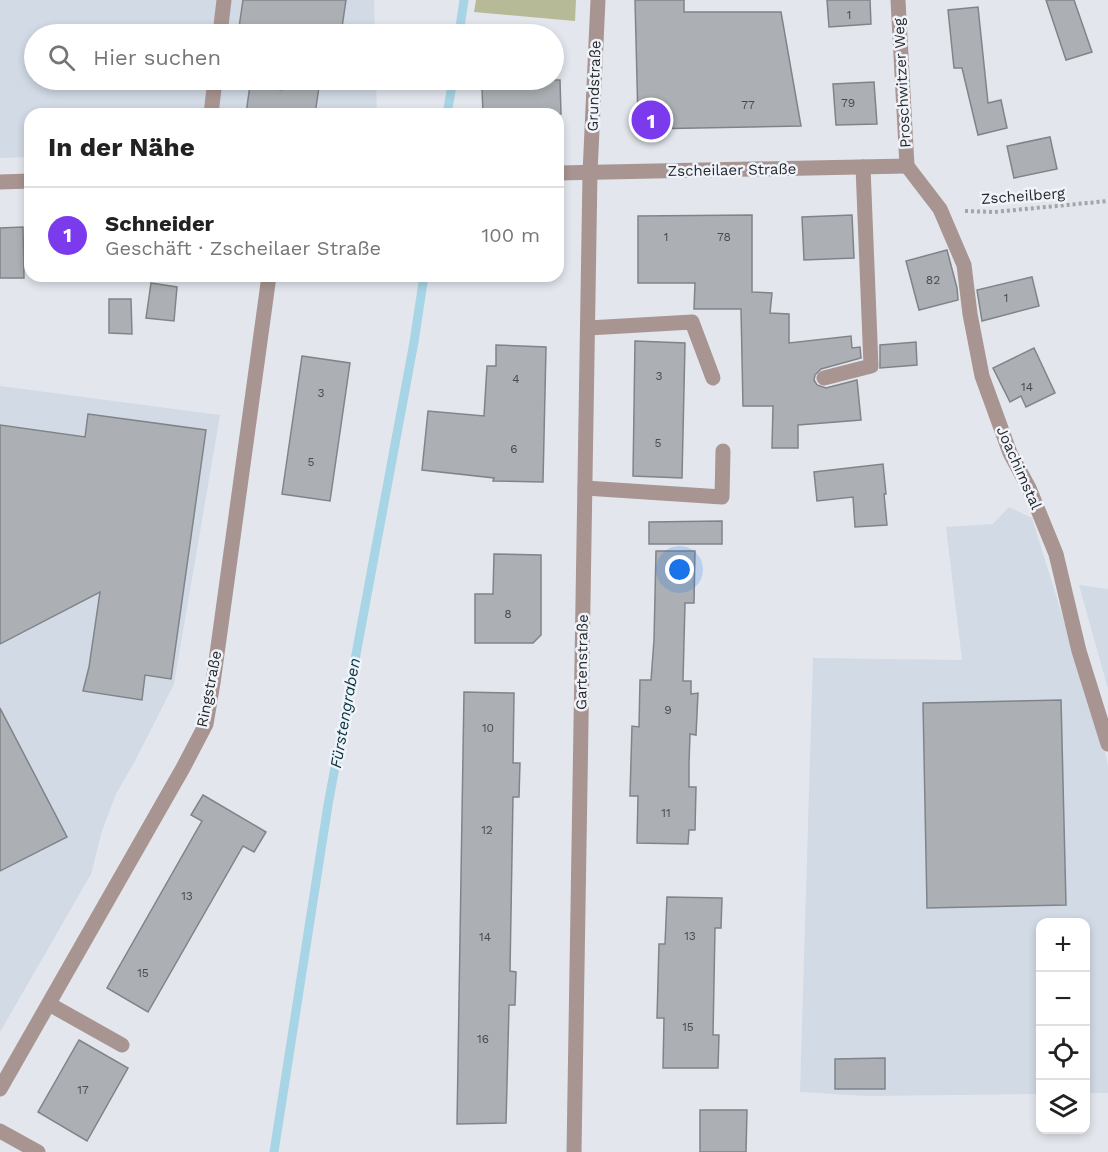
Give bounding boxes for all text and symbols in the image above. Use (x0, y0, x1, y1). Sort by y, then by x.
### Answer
house number: 1 (847, 8, 851, 22)
street label: Proschwitzer Weg (890, 18, 914, 148)
search box (24, 24, 564, 90)
street label: Grundstraße (583, 40, 605, 132)
icon: search (45, 41, 78, 74)
text: Hier suchen (93, 45, 221, 70)
house number: 79 (841, 96, 855, 110)
pin: 1 (632, 98, 670, 142)
house number: 77 (741, 98, 755, 112)
text: In der Nähe (48, 132, 195, 162)
street label: Zscheilaer Straße (668, 160, 796, 180)
street label: Zscheilberg (980, 184, 1066, 208)
text: Schneider (105, 211, 214, 236)
text: 1 (63, 223, 72, 247)
text: 100 m (481, 223, 540, 247)
house number: 1 (664, 230, 668, 244)
house number: 78 (717, 230, 731, 244)
text: Geschäft · Zscheilaer Straße (105, 236, 381, 260)
house number: 82 (926, 273, 940, 287)
house number: 1 (1004, 291, 1008, 305)
house number: 3 (656, 369, 663, 383)
house number: 4 (512, 372, 520, 386)
house number: 14 (1021, 380, 1033, 394)
house number: 3 (318, 386, 325, 400)
street label: Joachimstal (993, 424, 1046, 513)
house number: 5 (655, 436, 662, 450)
house number: 6 (510, 442, 518, 456)
house number: 5 (308, 455, 315, 469)
your location (665, 555, 694, 584)
house number: 8 (504, 607, 512, 621)
street label: Gartenstraße (572, 614, 592, 710)
street label: Ringstraße (193, 649, 225, 729)
water label: Fürstengraben (326, 656, 364, 770)
house number: 9 (664, 703, 672, 717)
house number: 10 (482, 721, 494, 735)
house number: 11 (661, 806, 671, 820)
house number: 12 (481, 823, 493, 837)
house number: 13 (181, 889, 193, 903)
map controls (1036, 918, 1090, 1134)
button: + (1036, 918, 1090, 972)
house number: 13 (684, 929, 696, 943)
house number: 14 (479, 930, 491, 944)
house number: 15 (137, 966, 149, 980)
button: − (1036, 972, 1090, 1026)
house number: 15 (682, 1020, 694, 1034)
button: locate (1036, 1026, 1090, 1080)
house number: 16 (477, 1032, 489, 1046)
button: layers (1036, 1080, 1090, 1134)
house number: 17 (77, 1083, 89, 1097)

